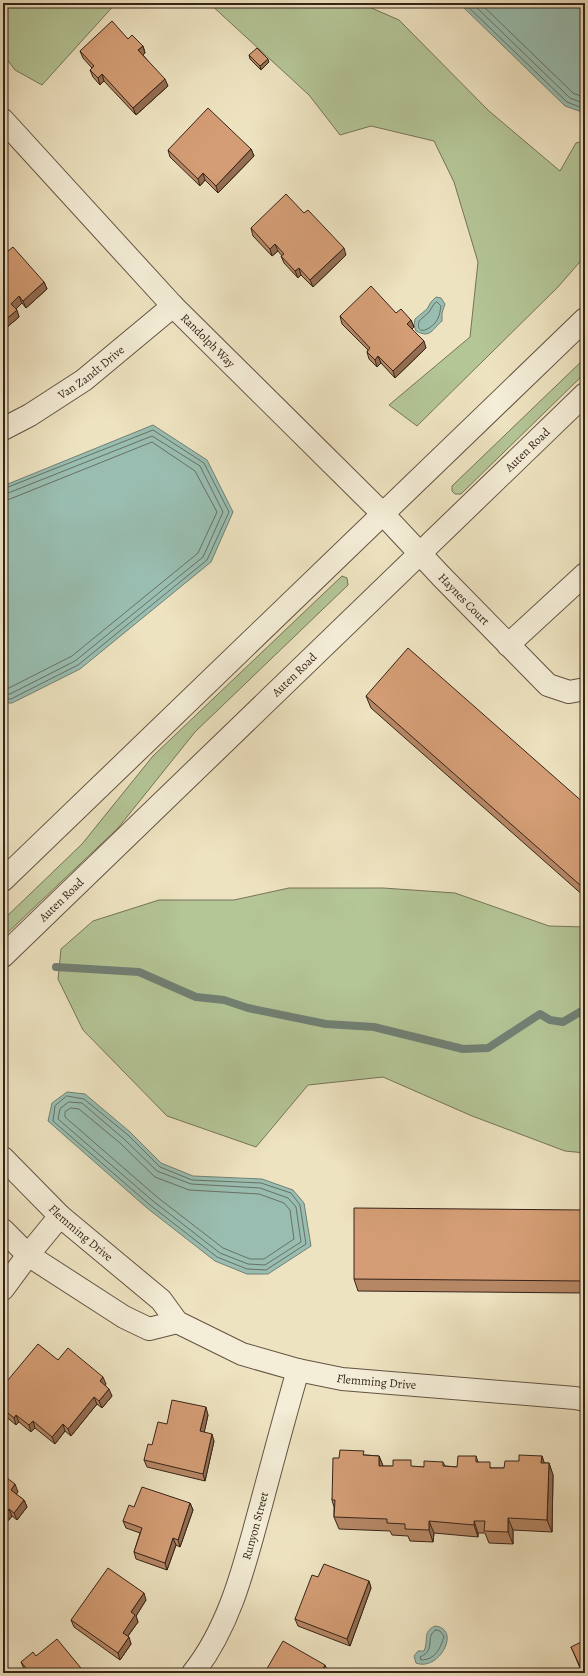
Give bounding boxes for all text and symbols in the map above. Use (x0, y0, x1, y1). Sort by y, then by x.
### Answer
street label: Randolph Way (177, 310, 239, 372)
street label: Van Zandt Drive (54, 342, 128, 403)
street label: Auten Road (501, 424, 554, 476)
street label: Haynes Court (435, 570, 493, 629)
street label: Auten Road (268, 649, 321, 701)
street label: Auten Road (35, 874, 88, 926)
street label: Flemming Drive (45, 1201, 116, 1265)
street label: Flemming Drive (335, 1370, 417, 1393)
street label: Runyon Street (238, 1490, 272, 1562)

